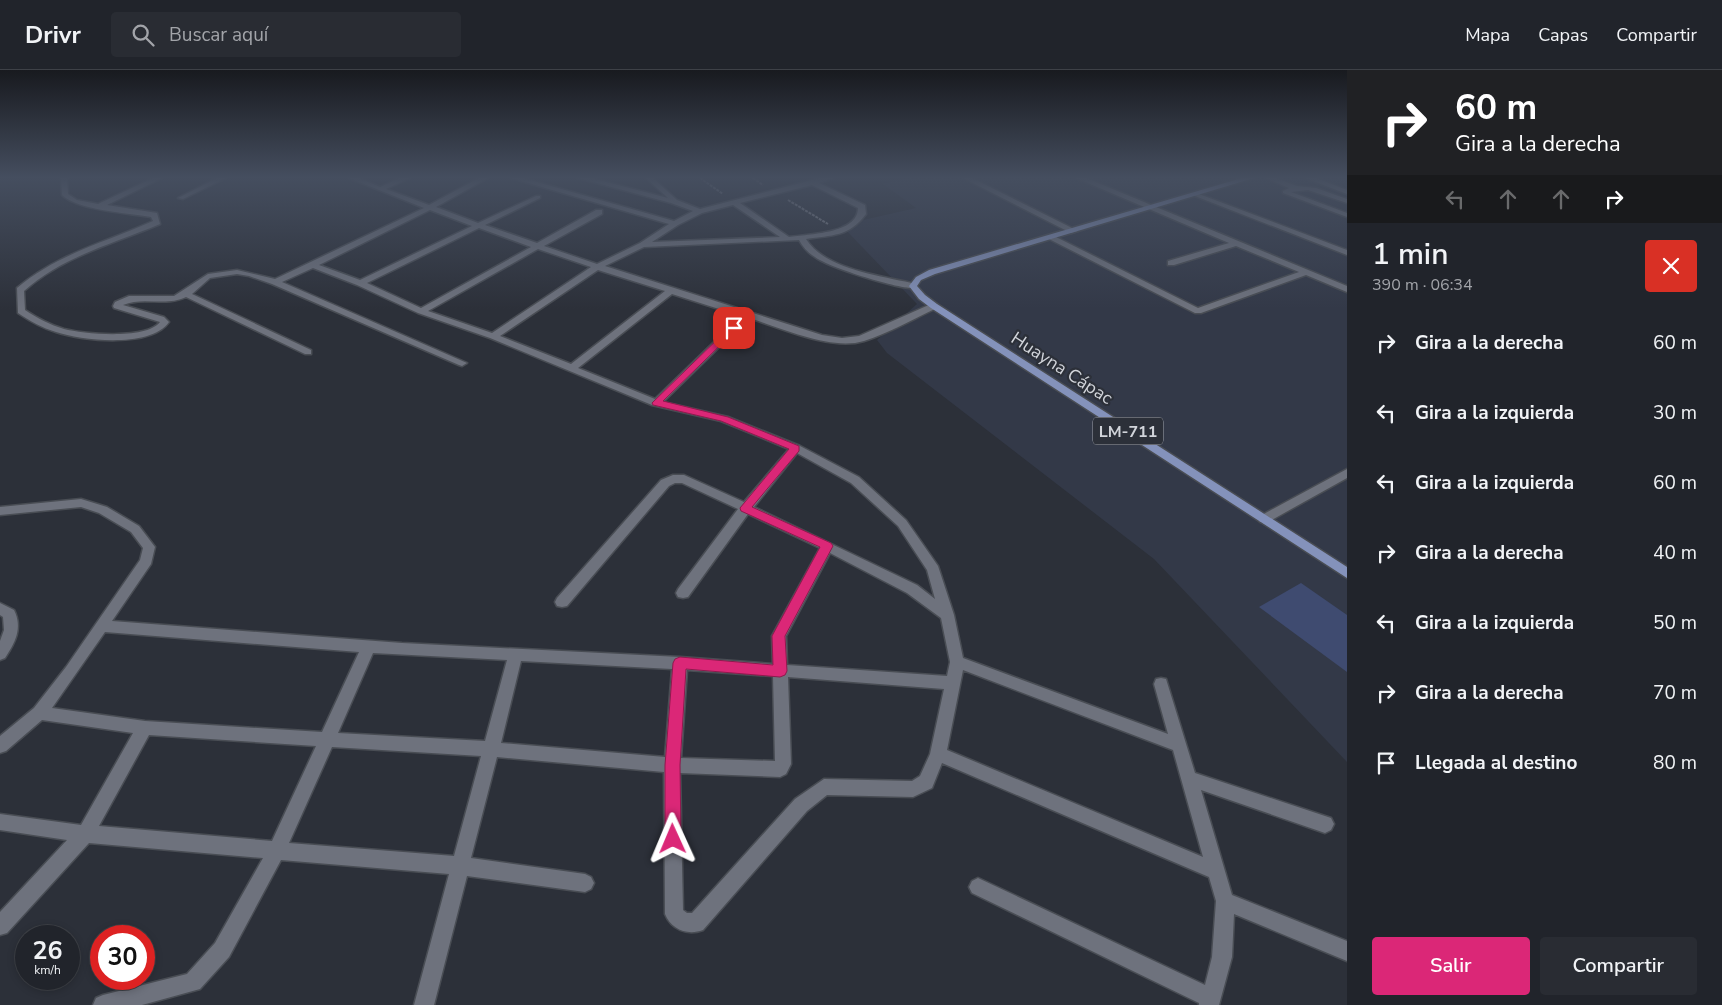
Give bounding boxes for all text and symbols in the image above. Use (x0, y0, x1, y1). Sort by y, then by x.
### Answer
search box (111, 12, 461, 57)
text: Drivr (25, 19, 81, 51)
icon: search (129, 21, 157, 49)
text: Buscar aquí (169, 22, 268, 48)
text: Mapa (1465, 23, 1510, 47)
text: Capas (1538, 23, 1588, 47)
text: Compartir (1616, 23, 1697, 47)
text: 60 m (1455, 84, 1537, 131)
icon: right (1372, 90, 1437, 155)
text: Gira a la derecha (1455, 129, 1621, 159)
icon: left (1441, 185, 1469, 213)
icon: ahead (1494, 185, 1522, 213)
icon: ahead (1547, 185, 1575, 213)
icon: right (1600, 185, 1628, 213)
text: 1 min (1372, 234, 1448, 275)
button: close (1645, 240, 1697, 292)
text: 390 m · 06:34 (1372, 274, 1473, 296)
pin (713, 307, 755, 349)
icon: arrive (720, 314, 748, 342)
street label: Huayna Cápac (1007, 326, 1117, 410)
icon: right (1372, 329, 1400, 357)
text: Gira a la derecha (1415, 330, 1564, 356)
text: 60 m (1653, 330, 1697, 356)
icon: left (1372, 399, 1400, 427)
text: Gira a la izquierda (1415, 400, 1574, 426)
text: 30 m (1653, 400, 1697, 426)
road number: LM-711 (1093, 418, 1163, 444)
icon: left (1372, 469, 1400, 497)
text: Gira a la izquierda (1415, 470, 1574, 496)
text: 60 m (1653, 470, 1697, 496)
icon: right (1372, 539, 1400, 567)
text: Gira a la derecha (1415, 540, 1564, 566)
text: 40 m (1653, 540, 1697, 566)
icon: left (1372, 609, 1400, 637)
text: Gira a la izquierda (1415, 610, 1574, 636)
text: 50 m (1653, 610, 1697, 636)
icon: right (1372, 679, 1400, 707)
text: Gira a la derecha (1415, 680, 1564, 706)
text: 70 m (1653, 680, 1697, 706)
icon: arrive (1372, 749, 1400, 777)
text: Llegada al destino (1415, 750, 1577, 776)
text: 80 m (1653, 750, 1697, 776)
position arrow (646, 812, 698, 864)
speed limit sign: 30 (90, 925, 155, 990)
text: 26 (32, 934, 63, 968)
button: Salir (1372, 937, 1530, 995)
button: Compartir (1540, 937, 1697, 995)
text: km/h (34, 962, 61, 978)

